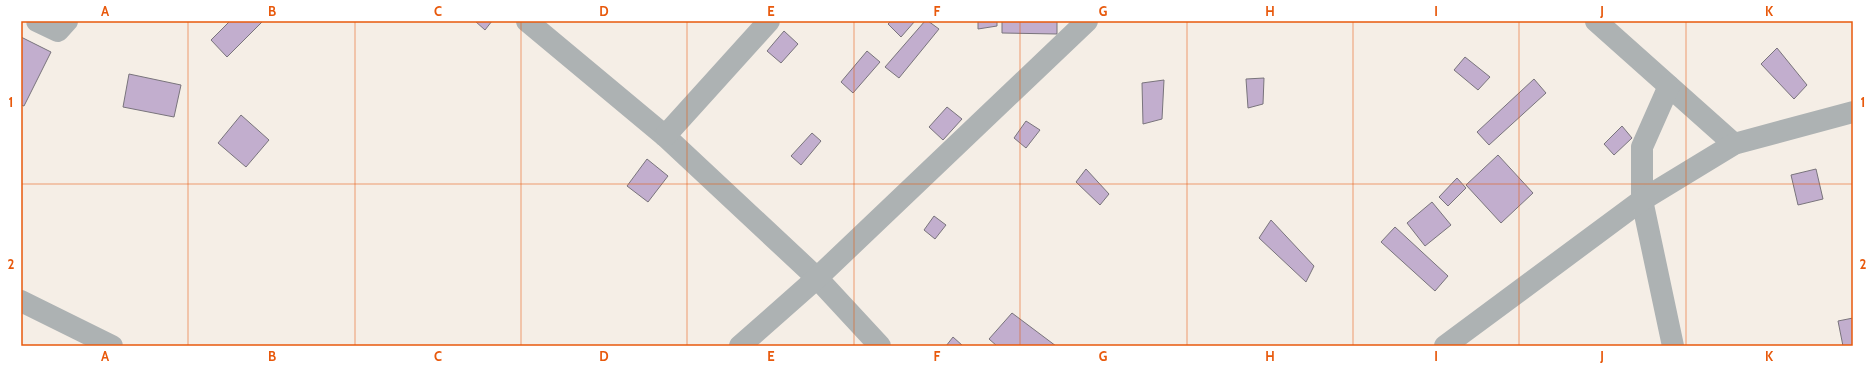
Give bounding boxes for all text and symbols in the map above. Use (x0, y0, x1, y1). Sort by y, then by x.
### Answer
text: A (101, 3, 110, 19)
text: B (268, 3, 276, 19)
text: C (434, 3, 442, 19)
text: D (599, 3, 609, 19)
text: E (767, 3, 775, 19)
text: F (934, 3, 941, 19)
text: G (1099, 3, 1108, 19)
text: H (1265, 3, 1275, 19)
text: I (1434, 3, 1438, 19)
text: J (1599, 3, 1604, 19)
text: K (1765, 3, 1774, 19)
text: 1 (9, 94, 13, 110)
text: 1 (1861, 94, 1865, 110)
text: 2 (8, 256, 15, 272)
text: 2 (1860, 256, 1867, 272)
text: A (101, 348, 110, 364)
text: B (268, 348, 276, 364)
text: C (434, 348, 442, 364)
text: D (599, 348, 609, 364)
text: E (767, 348, 775, 364)
text: F (934, 348, 941, 364)
text: G (1099, 348, 1108, 364)
text: H (1265, 348, 1275, 364)
text: I (1434, 348, 1438, 364)
text: J (1599, 348, 1604, 364)
text: K (1765, 348, 1774, 364)

